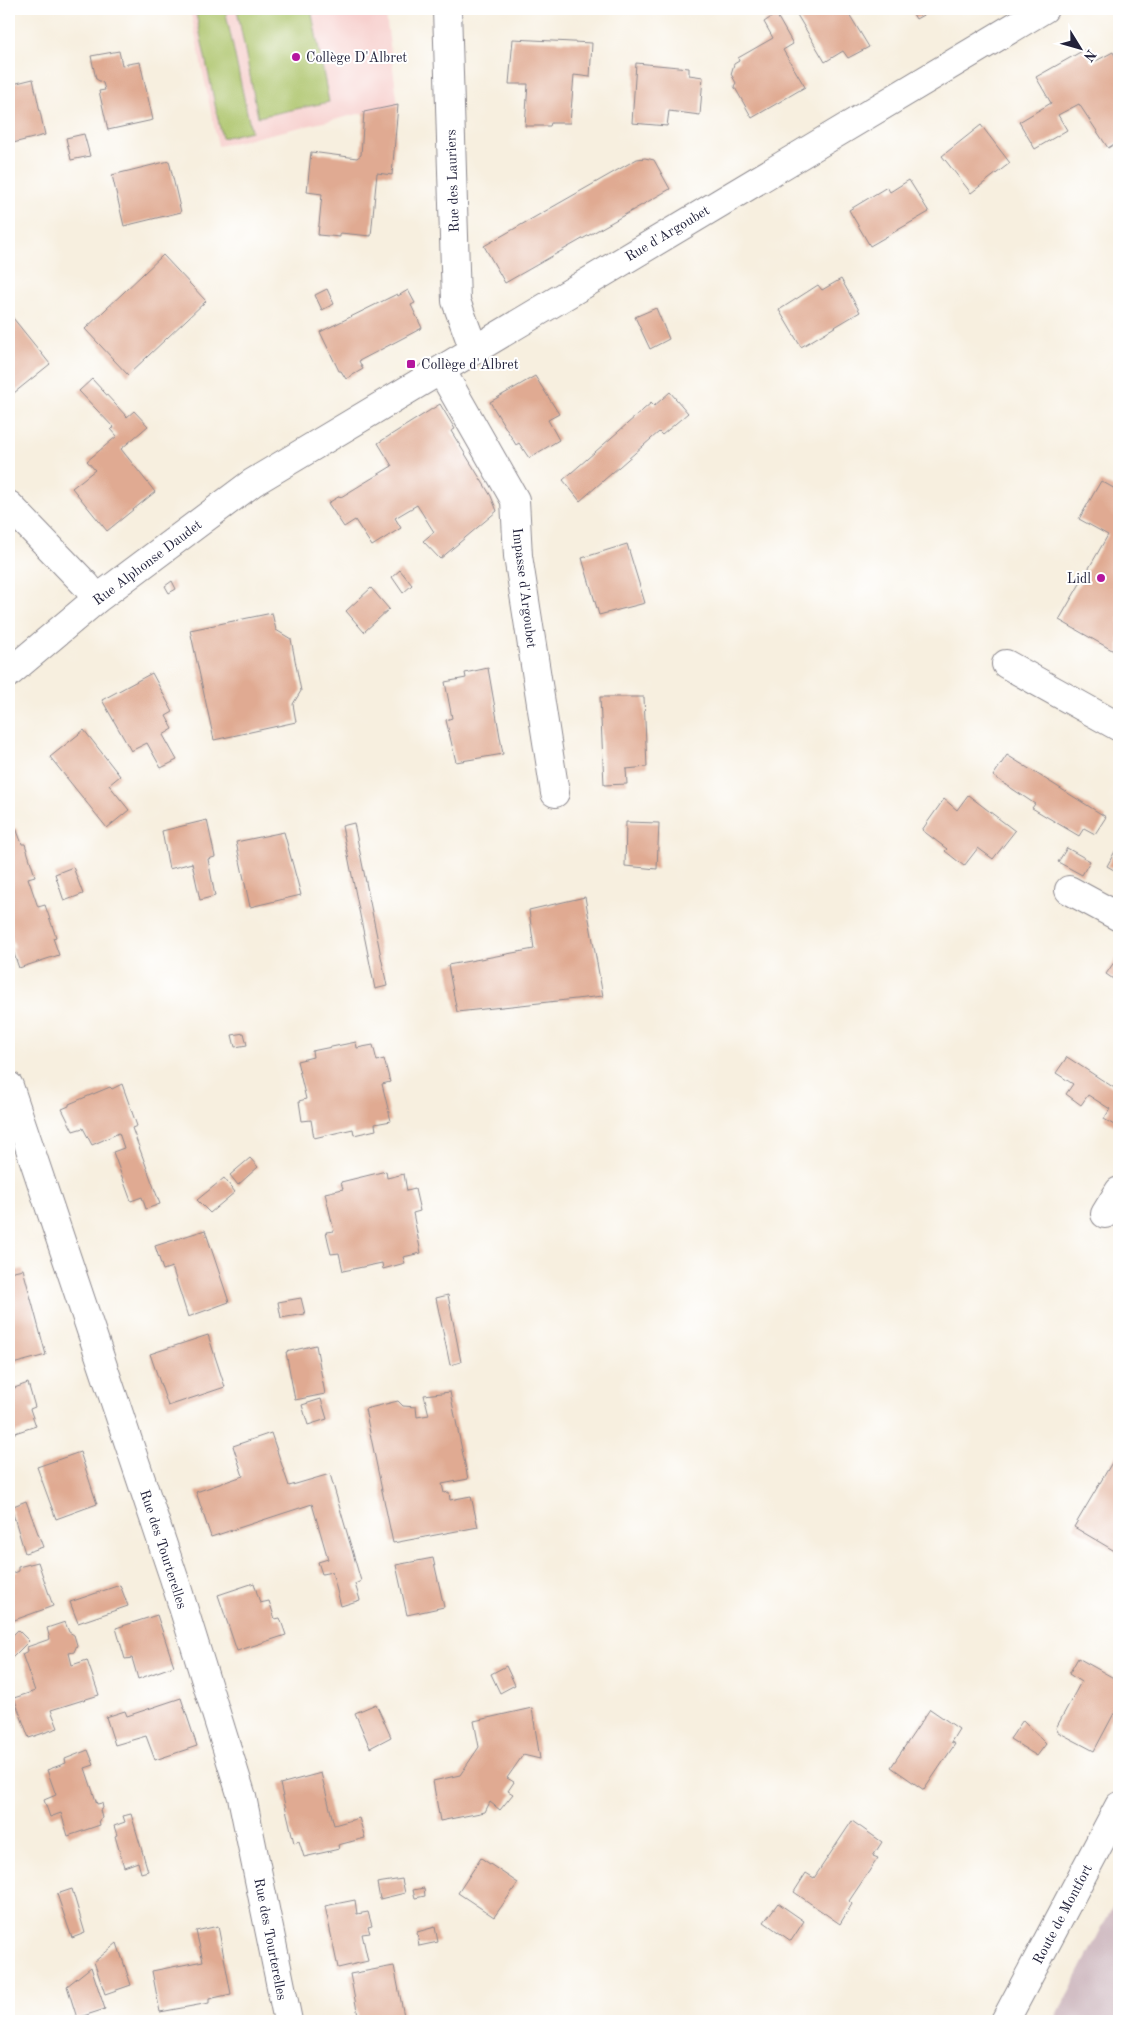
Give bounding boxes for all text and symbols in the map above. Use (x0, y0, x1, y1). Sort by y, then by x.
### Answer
north arrow (1056, 22, 1106, 72)
text: N (1081, 47, 1098, 64)
marker: Collège D'Albret (290, 51, 302, 63)
place label: Collège D'Albret (306, 51, 407, 65)
street label: Rue des Lauriers (444, 129, 462, 233)
street label: Rue d'Argoubet (623, 203, 712, 264)
marker: Collège d'Albret (405, 358, 417, 370)
place label: Collège d'Albret (421, 358, 519, 372)
street label: Rue Alphonse Daudet (91, 517, 205, 608)
street label: Impasse d'Argoubet (510, 527, 538, 649)
place label: Lidl (1067, 572, 1091, 586)
marker: Lidl (1095, 572, 1107, 584)
street label: Rue des Tourterelles (137, 1488, 189, 1611)
street label: Route de Montfort (1031, 1862, 1095, 1967)
street label: Rue des Tourterelles (251, 1877, 289, 2002)

